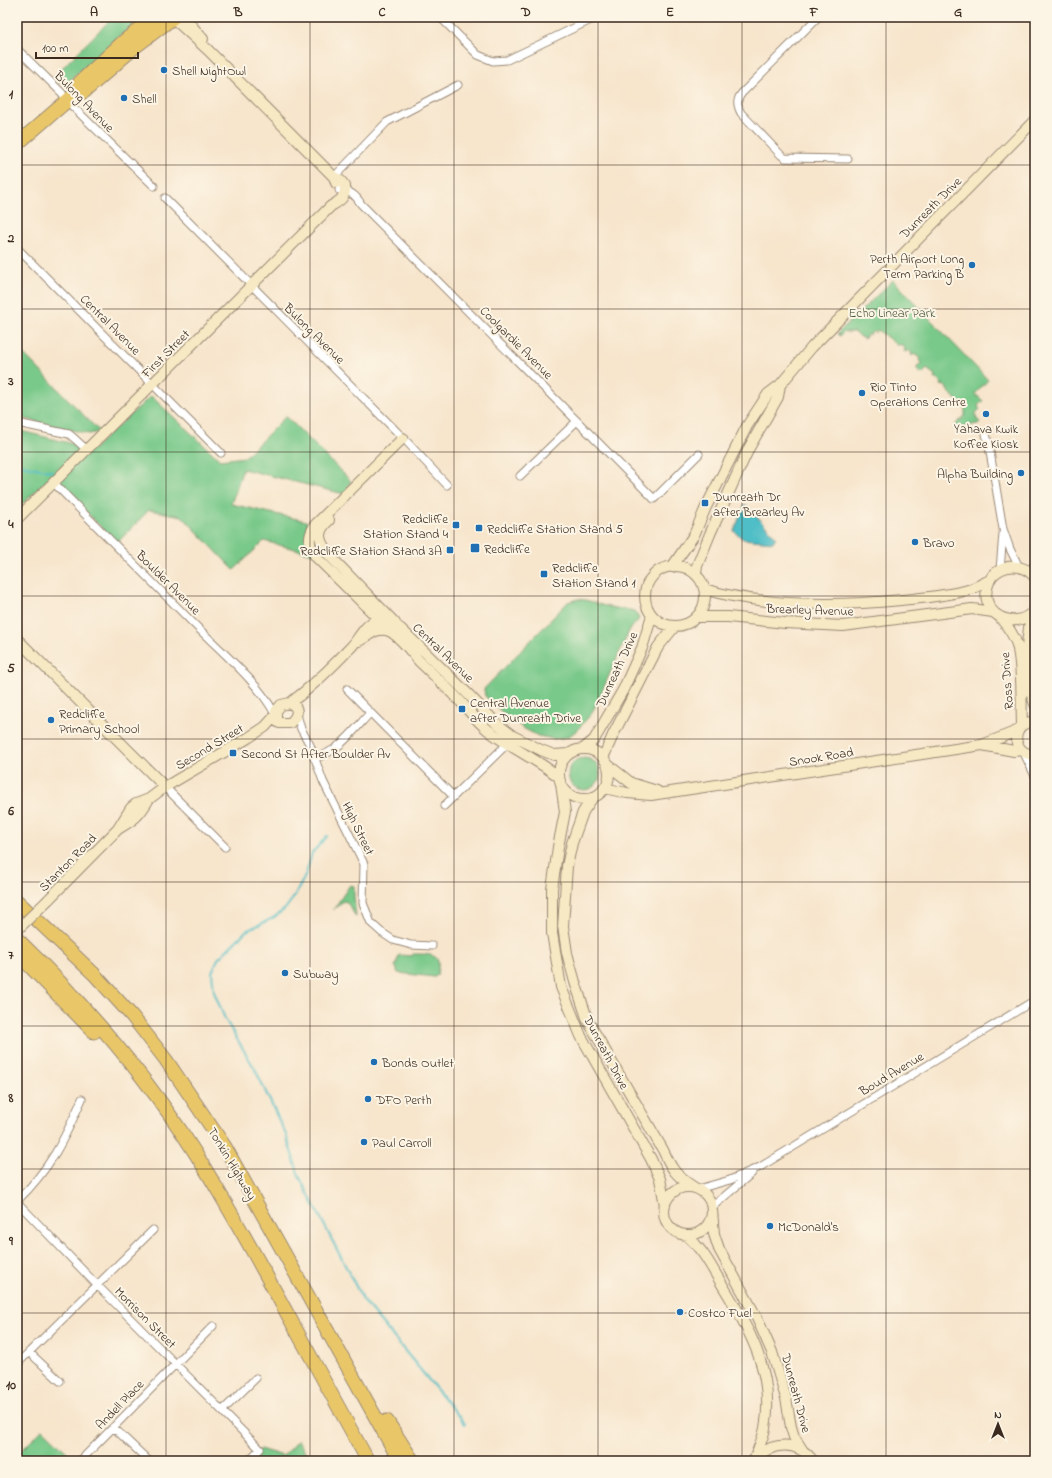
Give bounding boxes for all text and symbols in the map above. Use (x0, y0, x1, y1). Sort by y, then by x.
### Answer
text: A (90, 3, 98, 22)
text: B (233, 3, 243, 22)
text: C (378, 3, 386, 22)
text: D (520, 3, 531, 22)
text: E (666, 3, 674, 22)
text: F (809, 3, 819, 22)
text: G (954, 3, 962, 22)
scale bar (36, 34, 138, 60)
text: 100 m (42, 40, 69, 58)
place label: Shell NightOwl (172, 62, 246, 82)
marker: Shell NightOwl (159, 65, 169, 75)
street label: Bulong Avenue (48, 66, 118, 138)
text: 1 (9, 85, 14, 104)
place label: Shell (132, 90, 157, 109)
marker: Shell (119, 93, 129, 103)
street label: Dunreath Drive (895, 173, 967, 244)
text: 2 (7, 229, 15, 248)
place label: Perth Airport Long Term Parking B (870, 250, 964, 285)
marker: Perth Airport Long Term Parking B (967, 260, 977, 270)
street label: Central Avenue (75, 290, 145, 360)
street label: Bulong Avenue (278, 299, 349, 370)
street label: Coolgardie Avenue (474, 302, 557, 385)
park label: Echo Linear Park (848, 304, 936, 323)
street label: First Street (137, 325, 195, 383)
text: 3 (7, 372, 14, 391)
place label: Rio Tinto Operations Centre (870, 378, 966, 412)
marker: Rio Tinto Operations Centre (857, 388, 867, 398)
marker: Yahava Kwik Koffee Kiosk (981, 409, 991, 419)
place label: Yahava Kwik Koffee Kiosk (953, 420, 1019, 454)
place label: Alpha Building (937, 465, 1013, 485)
marker: Alpha Building (1016, 468, 1026, 478)
place label: Dunreath Dr after Brearley Av (712, 488, 805, 523)
marker: Dunreath Dr after Brearley Av (700, 498, 710, 508)
place label: Redcliffe Station Stand 4 (363, 510, 449, 544)
text: 4 (7, 515, 14, 534)
marker: Redcliffe Station Stand 4 (451, 520, 461, 530)
place label: Redcliffe Station Stand 5 (487, 520, 624, 539)
marker: Redcliffe Station Stand 5 (474, 523, 484, 533)
place label: Bravo (922, 534, 955, 553)
marker: Bravo (910, 537, 920, 547)
place label: Redcliffe (484, 540, 530, 559)
place label: Redcliffe Station Stand 3A (300, 542, 442, 561)
marker: Redcliffe (469, 542, 481, 554)
marker: Redcliffe Station Stand 3A (445, 545, 455, 555)
street label: Boulder Avenue (131, 546, 205, 620)
place label: Redcliffe Station Stand 1 (552, 559, 636, 593)
marker: Redcliffe Station Stand 1 (539, 569, 549, 579)
street label: Brearley Avenue (765, 599, 854, 623)
street label: Central Avenue (408, 619, 478, 688)
street label: Dunreath Drive (591, 629, 643, 711)
street label: Ross Drive (996, 651, 1019, 710)
text: 5 (7, 659, 15, 678)
place label: Central Avenue after Dunreath Drive (470, 694, 581, 728)
marker: Central Avenue after Dunreath Drive (457, 704, 467, 714)
place label: Redcliffe Primary School (59, 705, 139, 740)
marker: Redcliffe Primary School (46, 715, 56, 725)
street label: Second Street (172, 719, 248, 775)
street label: Snook Road (788, 743, 856, 772)
place label: Second St After Boulder Av (241, 745, 391, 764)
marker: Second St After Boulder Av (228, 748, 238, 758)
street label: High Street (336, 799, 379, 860)
text: 6 (7, 802, 14, 821)
street label: Stanton Road (35, 829, 102, 896)
text: 7 (8, 946, 14, 965)
place label: Subway (293, 965, 338, 985)
marker: Subway (280, 968, 290, 978)
street label: Dunreath Drive (578, 1012, 633, 1093)
street label: Boud Avenue (855, 1047, 928, 1102)
place label: Bonds Outlet (381, 1054, 454, 1073)
marker: Bonds Outlet (369, 1057, 379, 1067)
text: 8 (8, 1089, 14, 1108)
place label: DFO Perth (375, 1091, 432, 1110)
marker: DFO Perth (363, 1094, 373, 1104)
street label: Tonkin Highway (202, 1124, 261, 1204)
place label: Paul Carroll (372, 1134, 432, 1153)
marker: Paul Carroll (359, 1137, 369, 1147)
place label: McDonald's (778, 1218, 839, 1237)
marker: McDonald's (765, 1221, 775, 1231)
text: 9 (8, 1232, 14, 1251)
street label: Morrison Street (110, 1283, 181, 1354)
place label: Costco Fuel (688, 1304, 752, 1323)
marker: Costco Fuel (675, 1307, 685, 1317)
street label: Dunreath Drive (776, 1351, 815, 1435)
text: 10 (6, 1376, 16, 1395)
street label: Andell Place (91, 1376, 149, 1434)
north arrow (978, 1404, 1018, 1444)
text: N (994, 1407, 1002, 1423)

